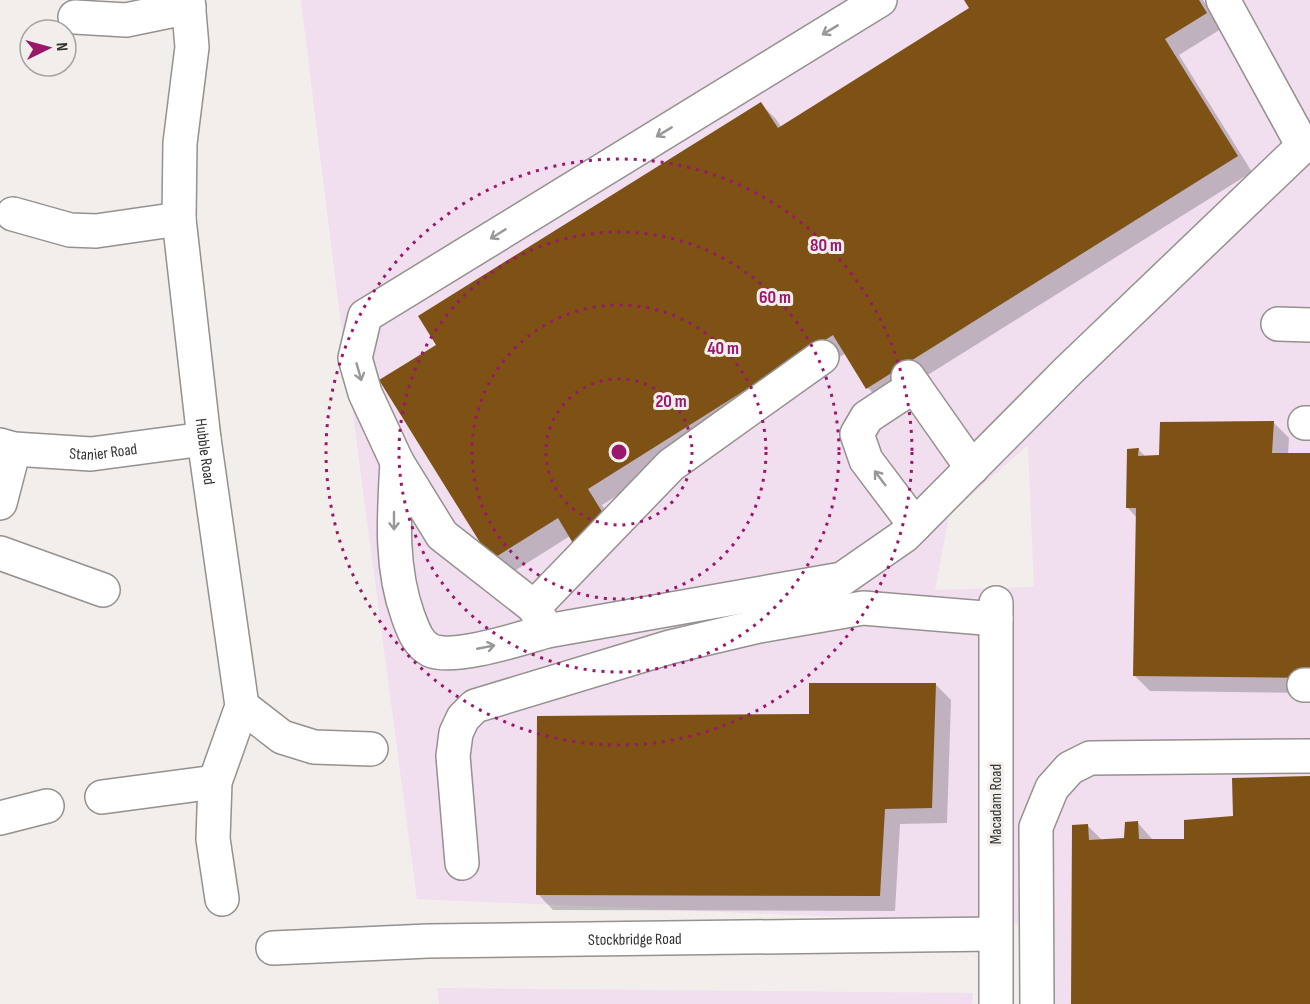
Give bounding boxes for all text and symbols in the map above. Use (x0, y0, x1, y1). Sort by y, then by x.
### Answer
north arrow (18, 18, 78, 78)
one-way arrow (822, 25, 839, 37)
text: N (52, 42, 71, 52)
one-way arrow (656, 126, 673, 138)
one-way arrow (489, 227, 506, 240)
text: 80 m (810, 235, 842, 256)
text: 60 m (759, 287, 791, 308)
text: 40 m (707, 338, 739, 359)
one-way arrow (354, 362, 365, 381)
text: 20 m (655, 391, 687, 412)
street label: Hubble Road (191, 417, 218, 486)
street label: Stanier Road (69, 440, 138, 465)
centre of rings (609, 442, 629, 462)
one-way arrow (873, 470, 886, 486)
one-way arrow (388, 510, 400, 530)
one-way arrow (475, 641, 495, 652)
street label: Macadam Road (987, 764, 1006, 844)
street label: Stockbridge Road (588, 930, 682, 950)

